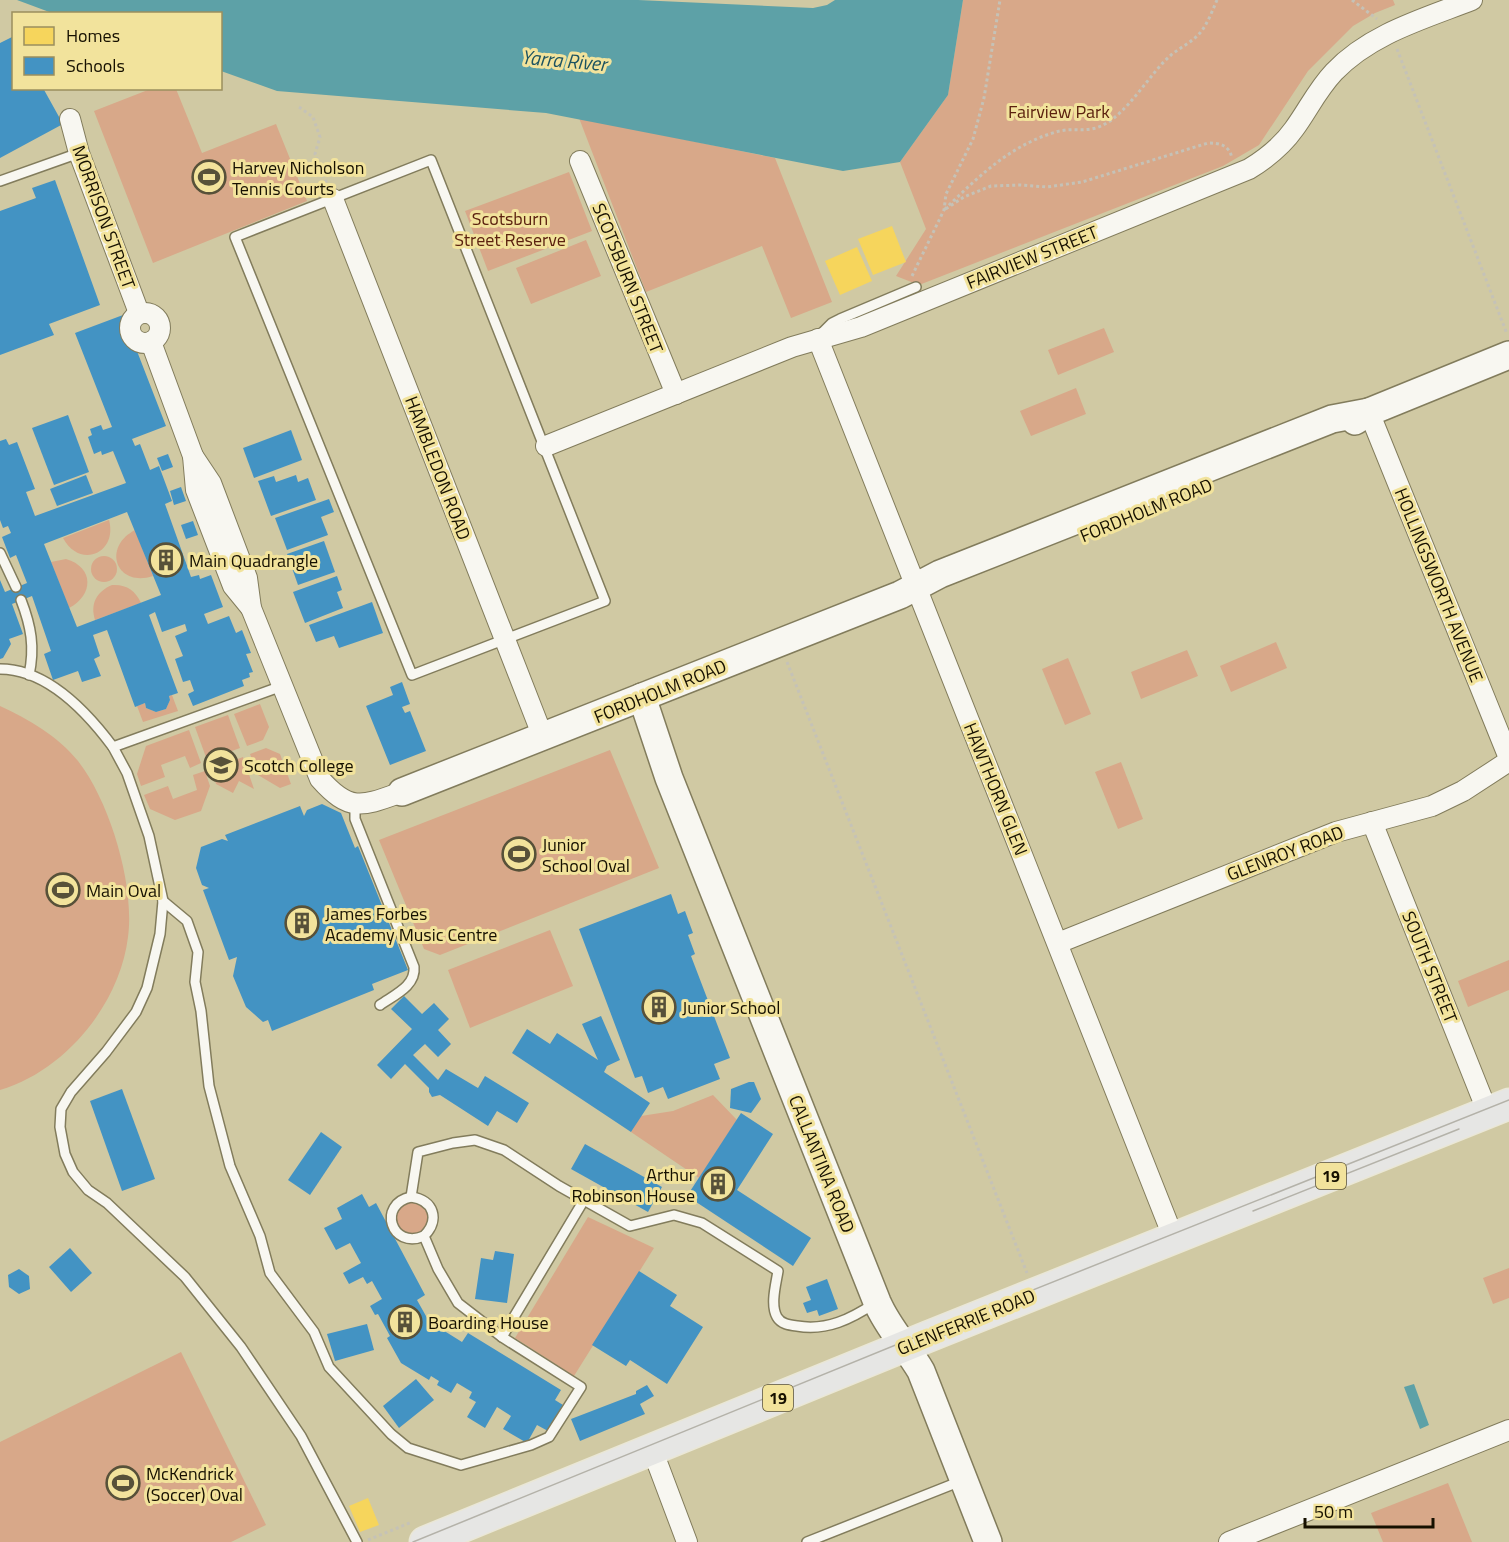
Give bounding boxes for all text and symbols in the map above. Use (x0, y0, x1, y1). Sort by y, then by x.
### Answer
legend (12, 12, 222, 90)
text: Homes (66, 22, 120, 49)
water label: Yarra River (520, 41, 610, 79)
text: Schools (66, 52, 125, 79)
park label: Fairview Park (1008, 98, 1110, 125)
street label: MORRISON STREET (65, 141, 143, 293)
place label: Harvey Nicholson Tennis Courts (232, 154, 364, 202)
sports icon: Harvey Nicholson Tennis Courts (191, 159, 227, 195)
street label: SCOTSBURN STREET (586, 199, 671, 358)
park label: Scotsburn Street Reserve (454, 205, 566, 253)
street label: FAIRVIEW STREET (962, 218, 1102, 296)
street label: HAMBLEDON ROAD (398, 392, 478, 544)
street label: FORDHOLM ROAD (1076, 471, 1216, 549)
street label: HOLLINGSWORTH AVENUE (1388, 484, 1490, 686)
building icon: Main Quadrangle (148, 542, 184, 578)
place label: Main Quadrangle (189, 547, 318, 574)
street label: FORDHOLM ROAD (590, 652, 730, 730)
street label: HAWTHORN GLEN (957, 719, 1035, 859)
school or university icon: Scotch College (203, 747, 239, 783)
place label: Scotch College (244, 752, 354, 779)
street label: GLENROY ROAD (1223, 818, 1347, 888)
place label: Junior School Oval (542, 831, 630, 879)
sports icon: Junior School Oval (501, 836, 537, 872)
sports icon: Main Oval (45, 872, 81, 908)
place label: Main Oval (86, 877, 161, 904)
place label: James Forbes Academy Music Centre (325, 900, 497, 948)
building icon: James Forbes Academy Music Centre (284, 905, 320, 941)
street label: SOUTH STREET (1395, 907, 1465, 1027)
building icon: Junior School (641, 989, 677, 1025)
place label: Junior School (682, 994, 781, 1021)
street label: CALLANTINA ROAD (782, 1091, 862, 1237)
place label: Arthur Robinson House (571, 1161, 695, 1209)
road number: 19 (1316, 1163, 1346, 1189)
building icon: Arthur Robinson House (700, 1166, 736, 1202)
street label: GLENFERRIE ROAD (893, 1282, 1039, 1362)
building icon: Boarding House (387, 1304, 423, 1340)
place label: Boarding House (428, 1309, 549, 1336)
road number: 19 (763, 1385, 793, 1411)
place label: McKendrick (Soccer) Oval (146, 1460, 243, 1508)
sports icon: McKendrick (Soccer) Oval (105, 1465, 141, 1501)
scale bar (1305, 1491, 1432, 1529)
text: 50 m (1314, 1498, 1353, 1525)

